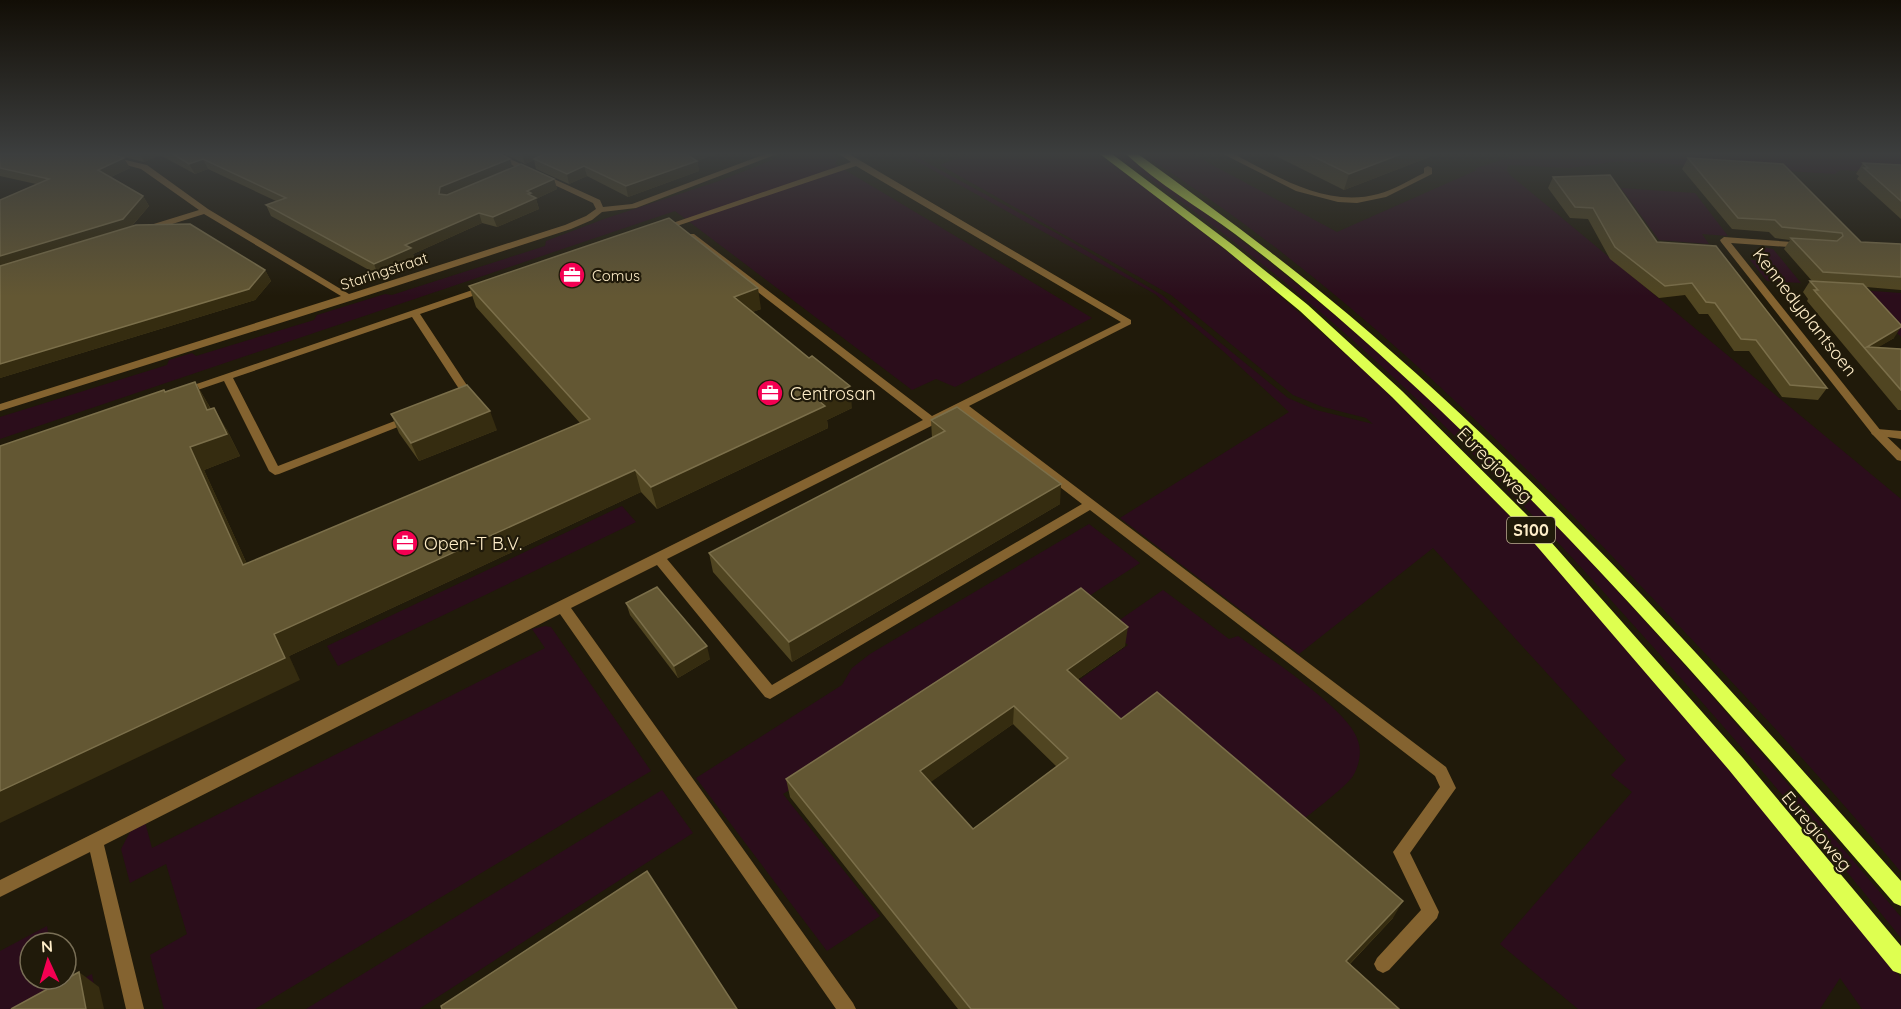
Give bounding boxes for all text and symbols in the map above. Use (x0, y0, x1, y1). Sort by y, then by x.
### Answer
street label: Kennedyplantsoen (1748, 243, 1862, 381)
street label: Staringstraat (338, 248, 430, 294)
office icon: Comus (557, 260, 587, 290)
place label: Comus (592, 266, 640, 285)
office icon: Centrosan (755, 378, 785, 408)
place label: Centrosan (790, 382, 876, 405)
street label: Euregioweg (1452, 422, 1538, 508)
road number: S100 (1507, 517, 1555, 543)
office icon: Open-T B.V. (390, 528, 420, 558)
place label: Open-T B.V. (424, 532, 522, 555)
street label: Euregioweg (1777, 786, 1857, 876)
north arrow (18, 931, 78, 991)
text: N (40, 936, 54, 956)

